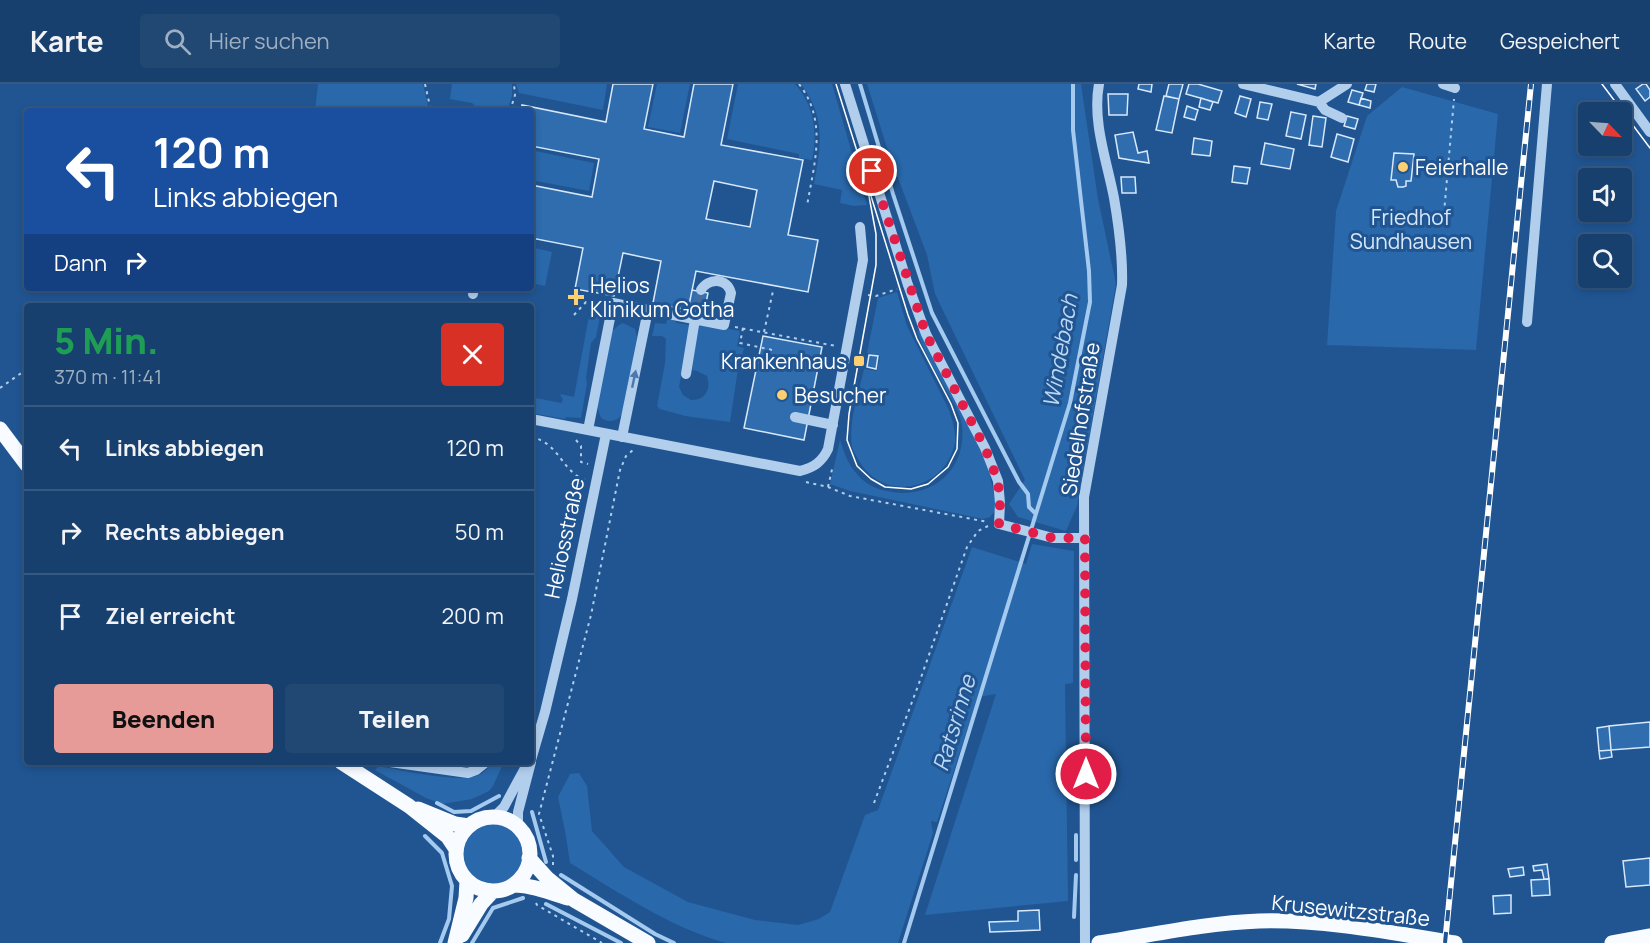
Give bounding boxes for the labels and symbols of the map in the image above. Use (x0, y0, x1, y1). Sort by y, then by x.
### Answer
north arrow (1578, 102, 1632, 156)
pin (846, 145, 897, 196)
place label: Feierhalle (1415, 153, 1509, 181)
marker: Feierhalle (1396, 160, 1410, 174)
park label: Friedhof Sundhausen (1350, 203, 1472, 255)
place label: Helios Klinikum Gotha (590, 271, 734, 323)
marker: Helios Klinikum Gotha (567, 288, 585, 306)
water label: Windebach (1035, 291, 1085, 410)
street label: Siedelhofstraße (1054, 340, 1106, 498)
place label: Krankenhaus (721, 347, 847, 375)
marker: Krankenhaus (852, 354, 866, 368)
one-way arrow (629, 370, 639, 389)
place label: Besucher (794, 381, 887, 409)
marker: Besucher (775, 388, 789, 402)
street label: Heliosstraße (538, 475, 590, 601)
water label: Ratsrinne (925, 670, 983, 774)
position arrow (1054, 742, 1118, 806)
street label: Krusewitzstraße (1270, 888, 1432, 932)

